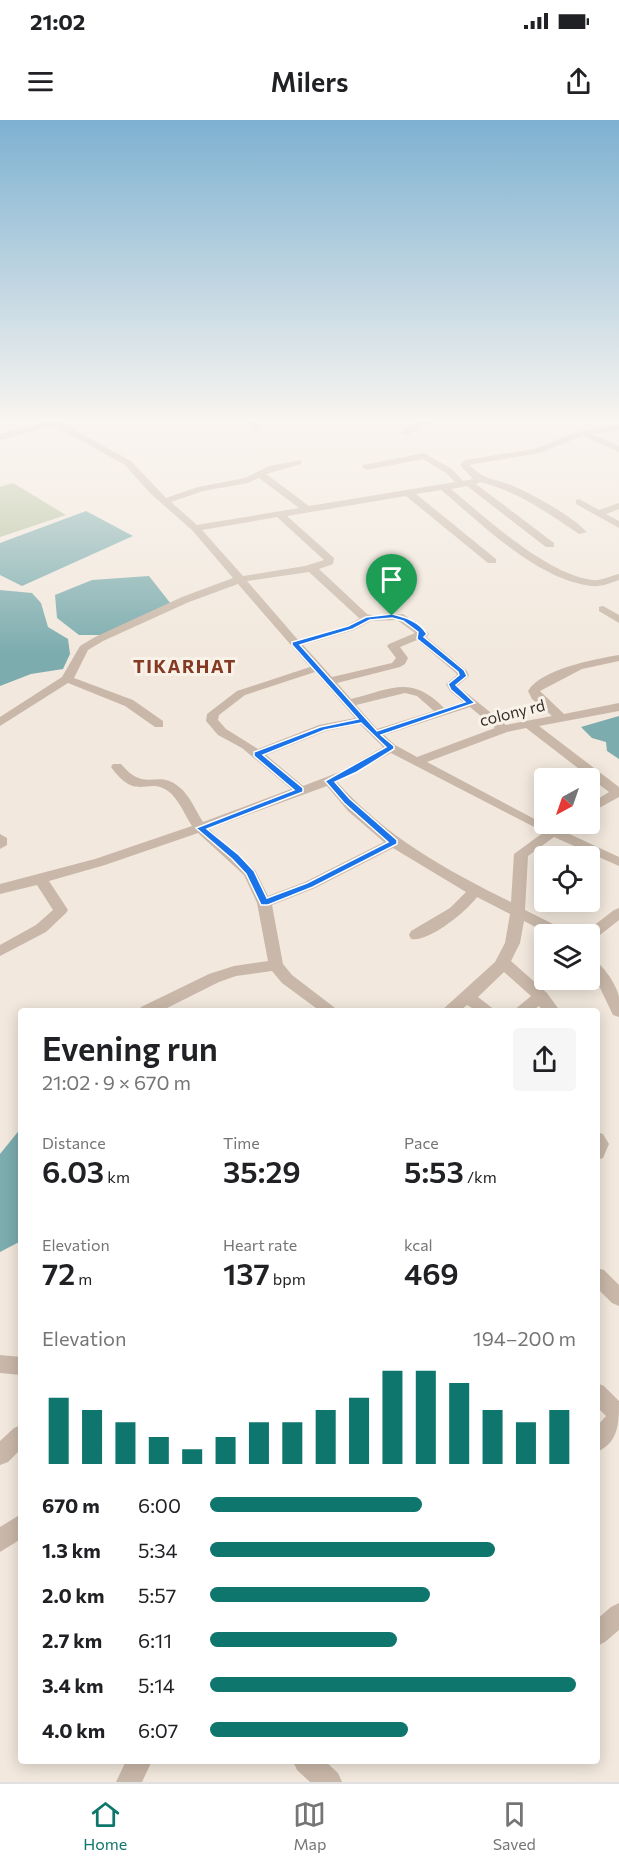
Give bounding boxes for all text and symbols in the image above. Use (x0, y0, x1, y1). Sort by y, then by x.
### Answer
text: 21:02 (30, 8, 85, 35)
icon: menu (24, 65, 57, 98)
text: Milers (271, 65, 348, 98)
icon: share (562, 65, 595, 98)
pin (366, 554, 417, 616)
icon: arrive (375, 563, 408, 596)
district label: TIKARHAT (133, 655, 237, 677)
street label: colony rd (477, 695, 547, 729)
north arrow (534, 768, 600, 834)
map controls (534, 768, 600, 990)
button: locate (534, 846, 600, 912)
button: layers (534, 924, 600, 990)
text: Evening run (42, 1027, 218, 1068)
button: share (513, 1028, 576, 1091)
text: 21:02 · 9 × 670 m (42, 1070, 191, 1094)
text: Distance (42, 1133, 106, 1152)
text: Time (223, 1133, 260, 1152)
text: Pace (404, 1133, 439, 1152)
text: 6.03 (42, 1152, 104, 1189)
text: 35:29 (223, 1152, 301, 1189)
text: 5:53 (404, 1152, 464, 1189)
text: km (104, 1167, 130, 1186)
text: /km (464, 1167, 497, 1186)
text: Elevation (42, 1235, 110, 1254)
text: Heart rate (223, 1235, 297, 1254)
text: kcal (404, 1235, 433, 1254)
text: 72 (42, 1254, 75, 1291)
text: 137 (223, 1254, 270, 1291)
text: 469 (404, 1254, 459, 1291)
text: m (75, 1269, 92, 1288)
text: bpm (270, 1269, 306, 1288)
text: Elevation (42, 1326, 127, 1350)
text: 194–200 m (473, 1326, 576, 1350)
text: 670 m (42, 1493, 100, 1517)
text: 6:00 (138, 1493, 181, 1517)
text: 1.3 km (42, 1538, 101, 1562)
text: 5:34 (138, 1538, 178, 1562)
text: 2.0 km (42, 1583, 104, 1607)
text: 5:57 (138, 1583, 176, 1607)
text: 2.7 km (42, 1628, 102, 1652)
text: 6:11 (138, 1628, 172, 1652)
text: 3.4 km (42, 1673, 104, 1697)
text: 5:14 (138, 1673, 175, 1697)
text: 4.0 km (42, 1718, 105, 1742)
text: 6:07 (138, 1718, 178, 1742)
tab: Home (83, 1798, 127, 1853)
tab: Map (293, 1798, 326, 1853)
tab: Saved (493, 1798, 536, 1853)

